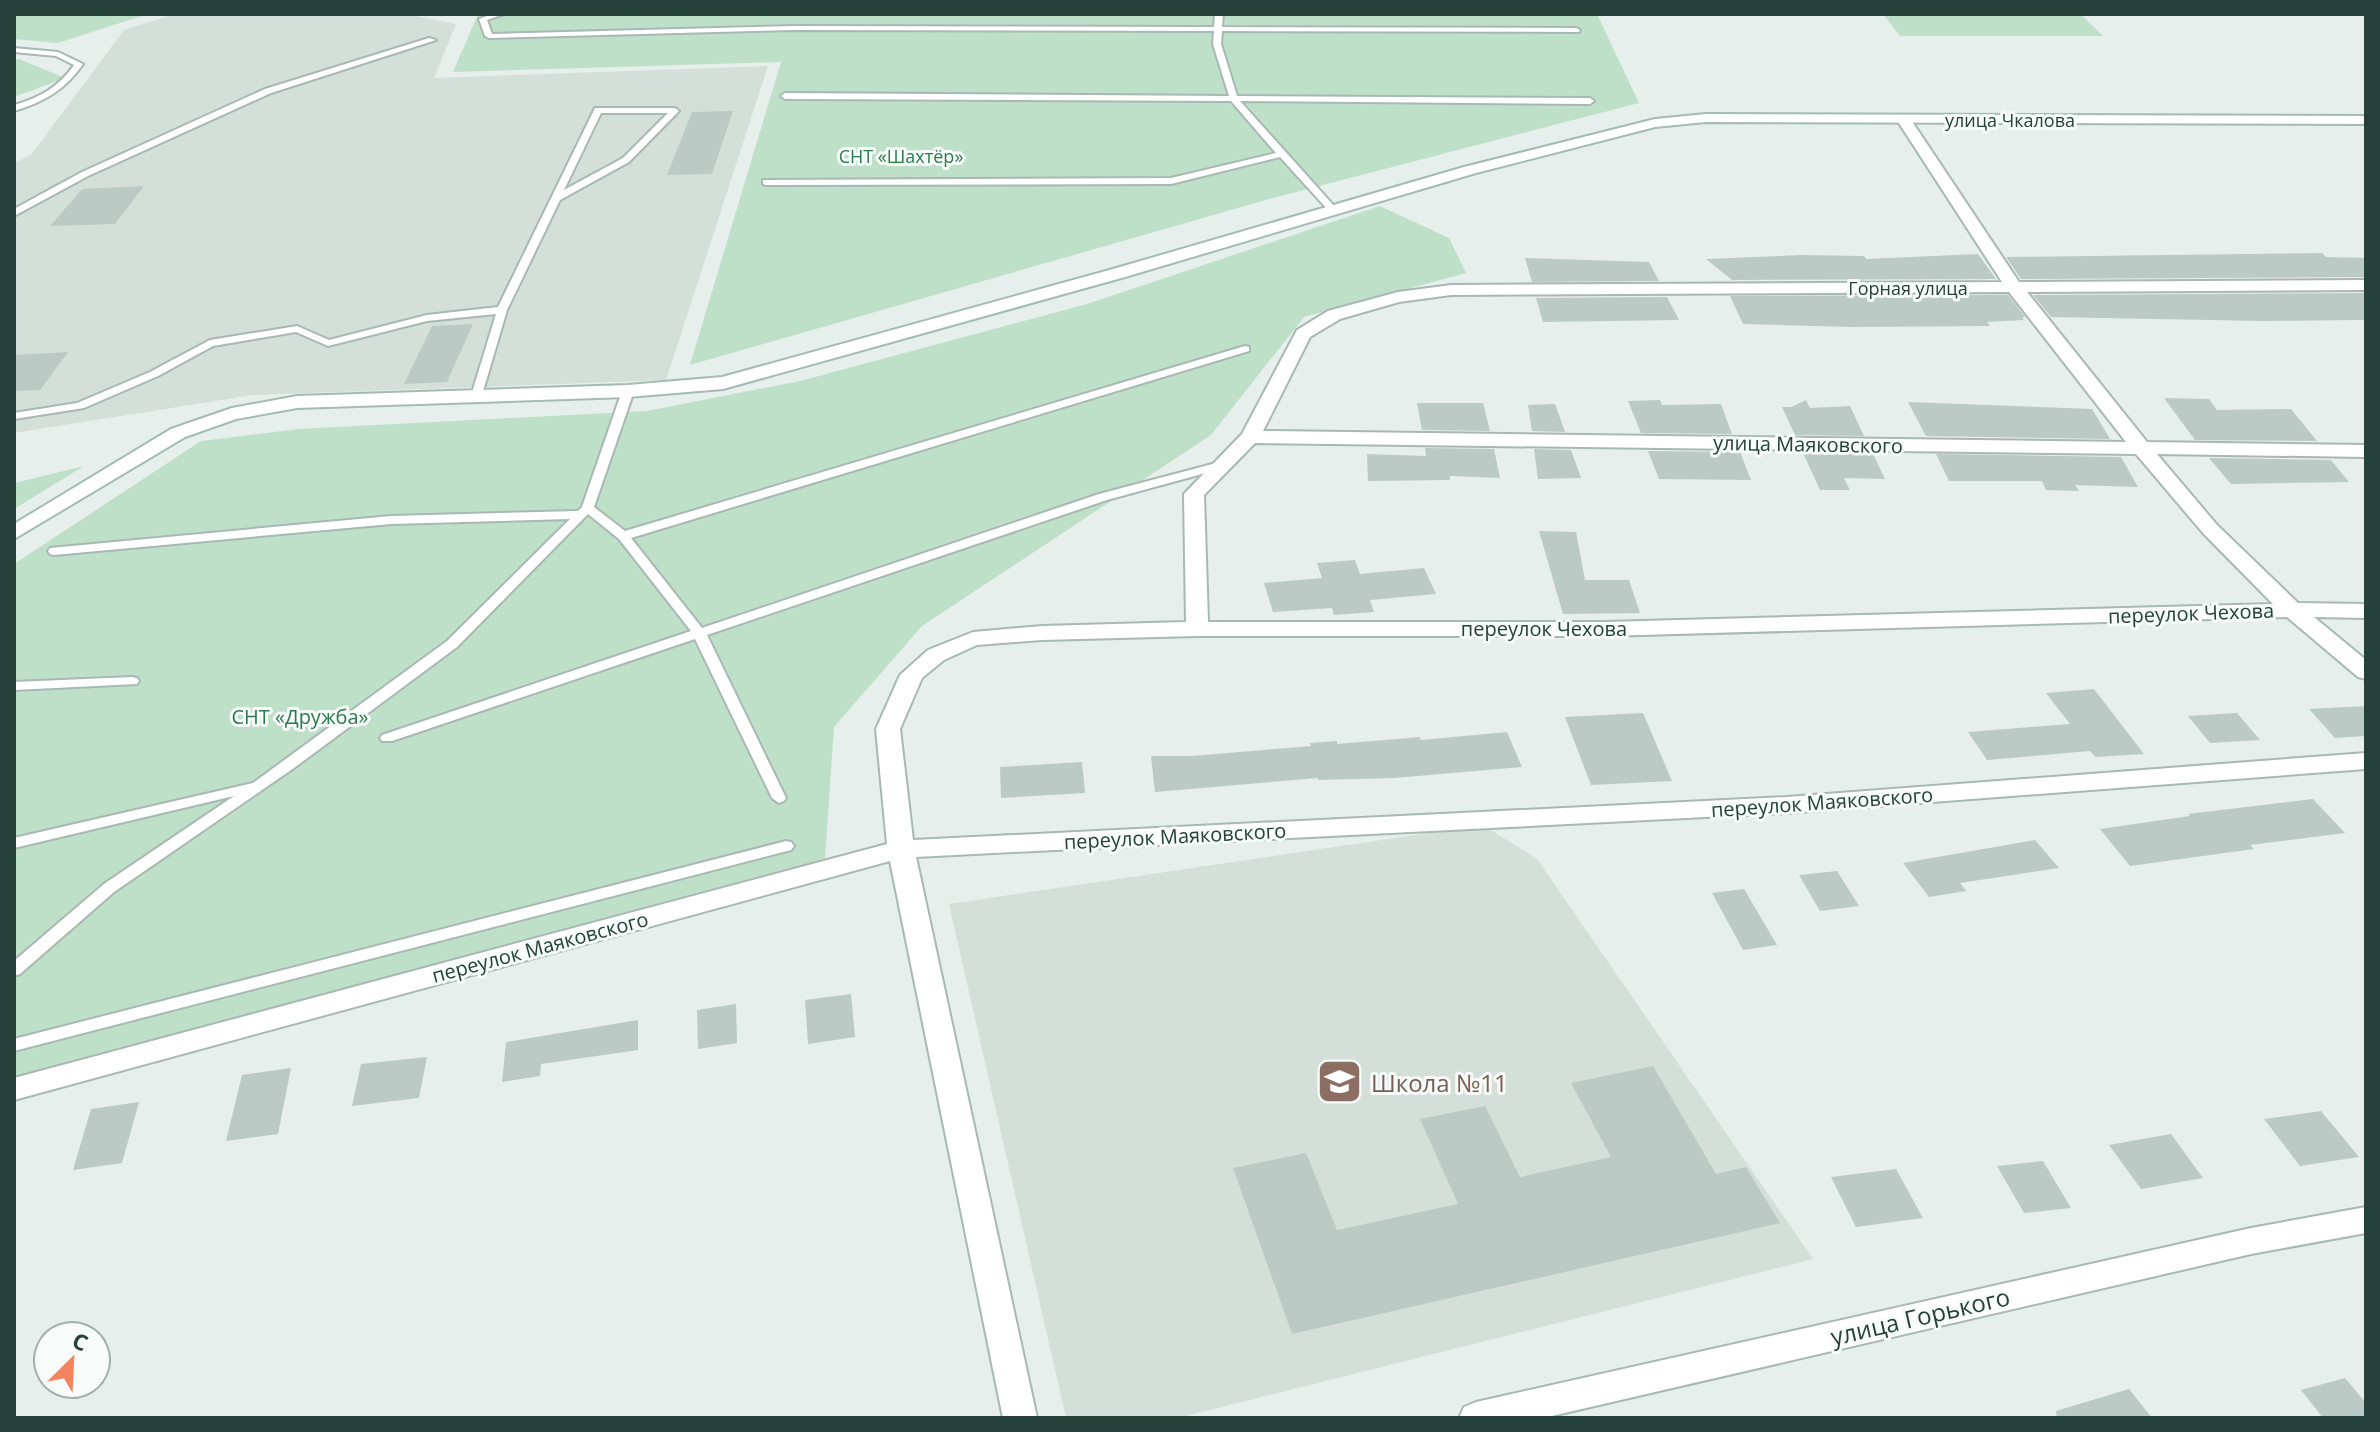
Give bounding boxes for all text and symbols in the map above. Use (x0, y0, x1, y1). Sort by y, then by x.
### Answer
street label: улица Чкалова (1945, 108, 2075, 132)
park label: СНТ «Шахтёр» (839, 144, 963, 168)
street label: Горная улица (1848, 276, 1968, 300)
street label: улица Маяковского (1713, 429, 1903, 459)
street label: переулок Чехова (2107, 597, 2275, 629)
street label: переулок Чехова (1461, 615, 1627, 642)
park label: СНТ «Дружба» (231, 703, 369, 730)
street label: переулок Маяковского (1710, 781, 1934, 823)
street label: переулок Маяковского (1063, 817, 1287, 855)
street label: переулок Маяковского (429, 905, 651, 989)
school or university icon: Школа №11 (1316, 1058, 1364, 1106)
place label: Школа №11 (1371, 1066, 1508, 1099)
street label: улица Горького (1827, 1279, 2013, 1353)
north arrow (32, 1320, 112, 1400)
text: С (68, 1324, 93, 1357)

